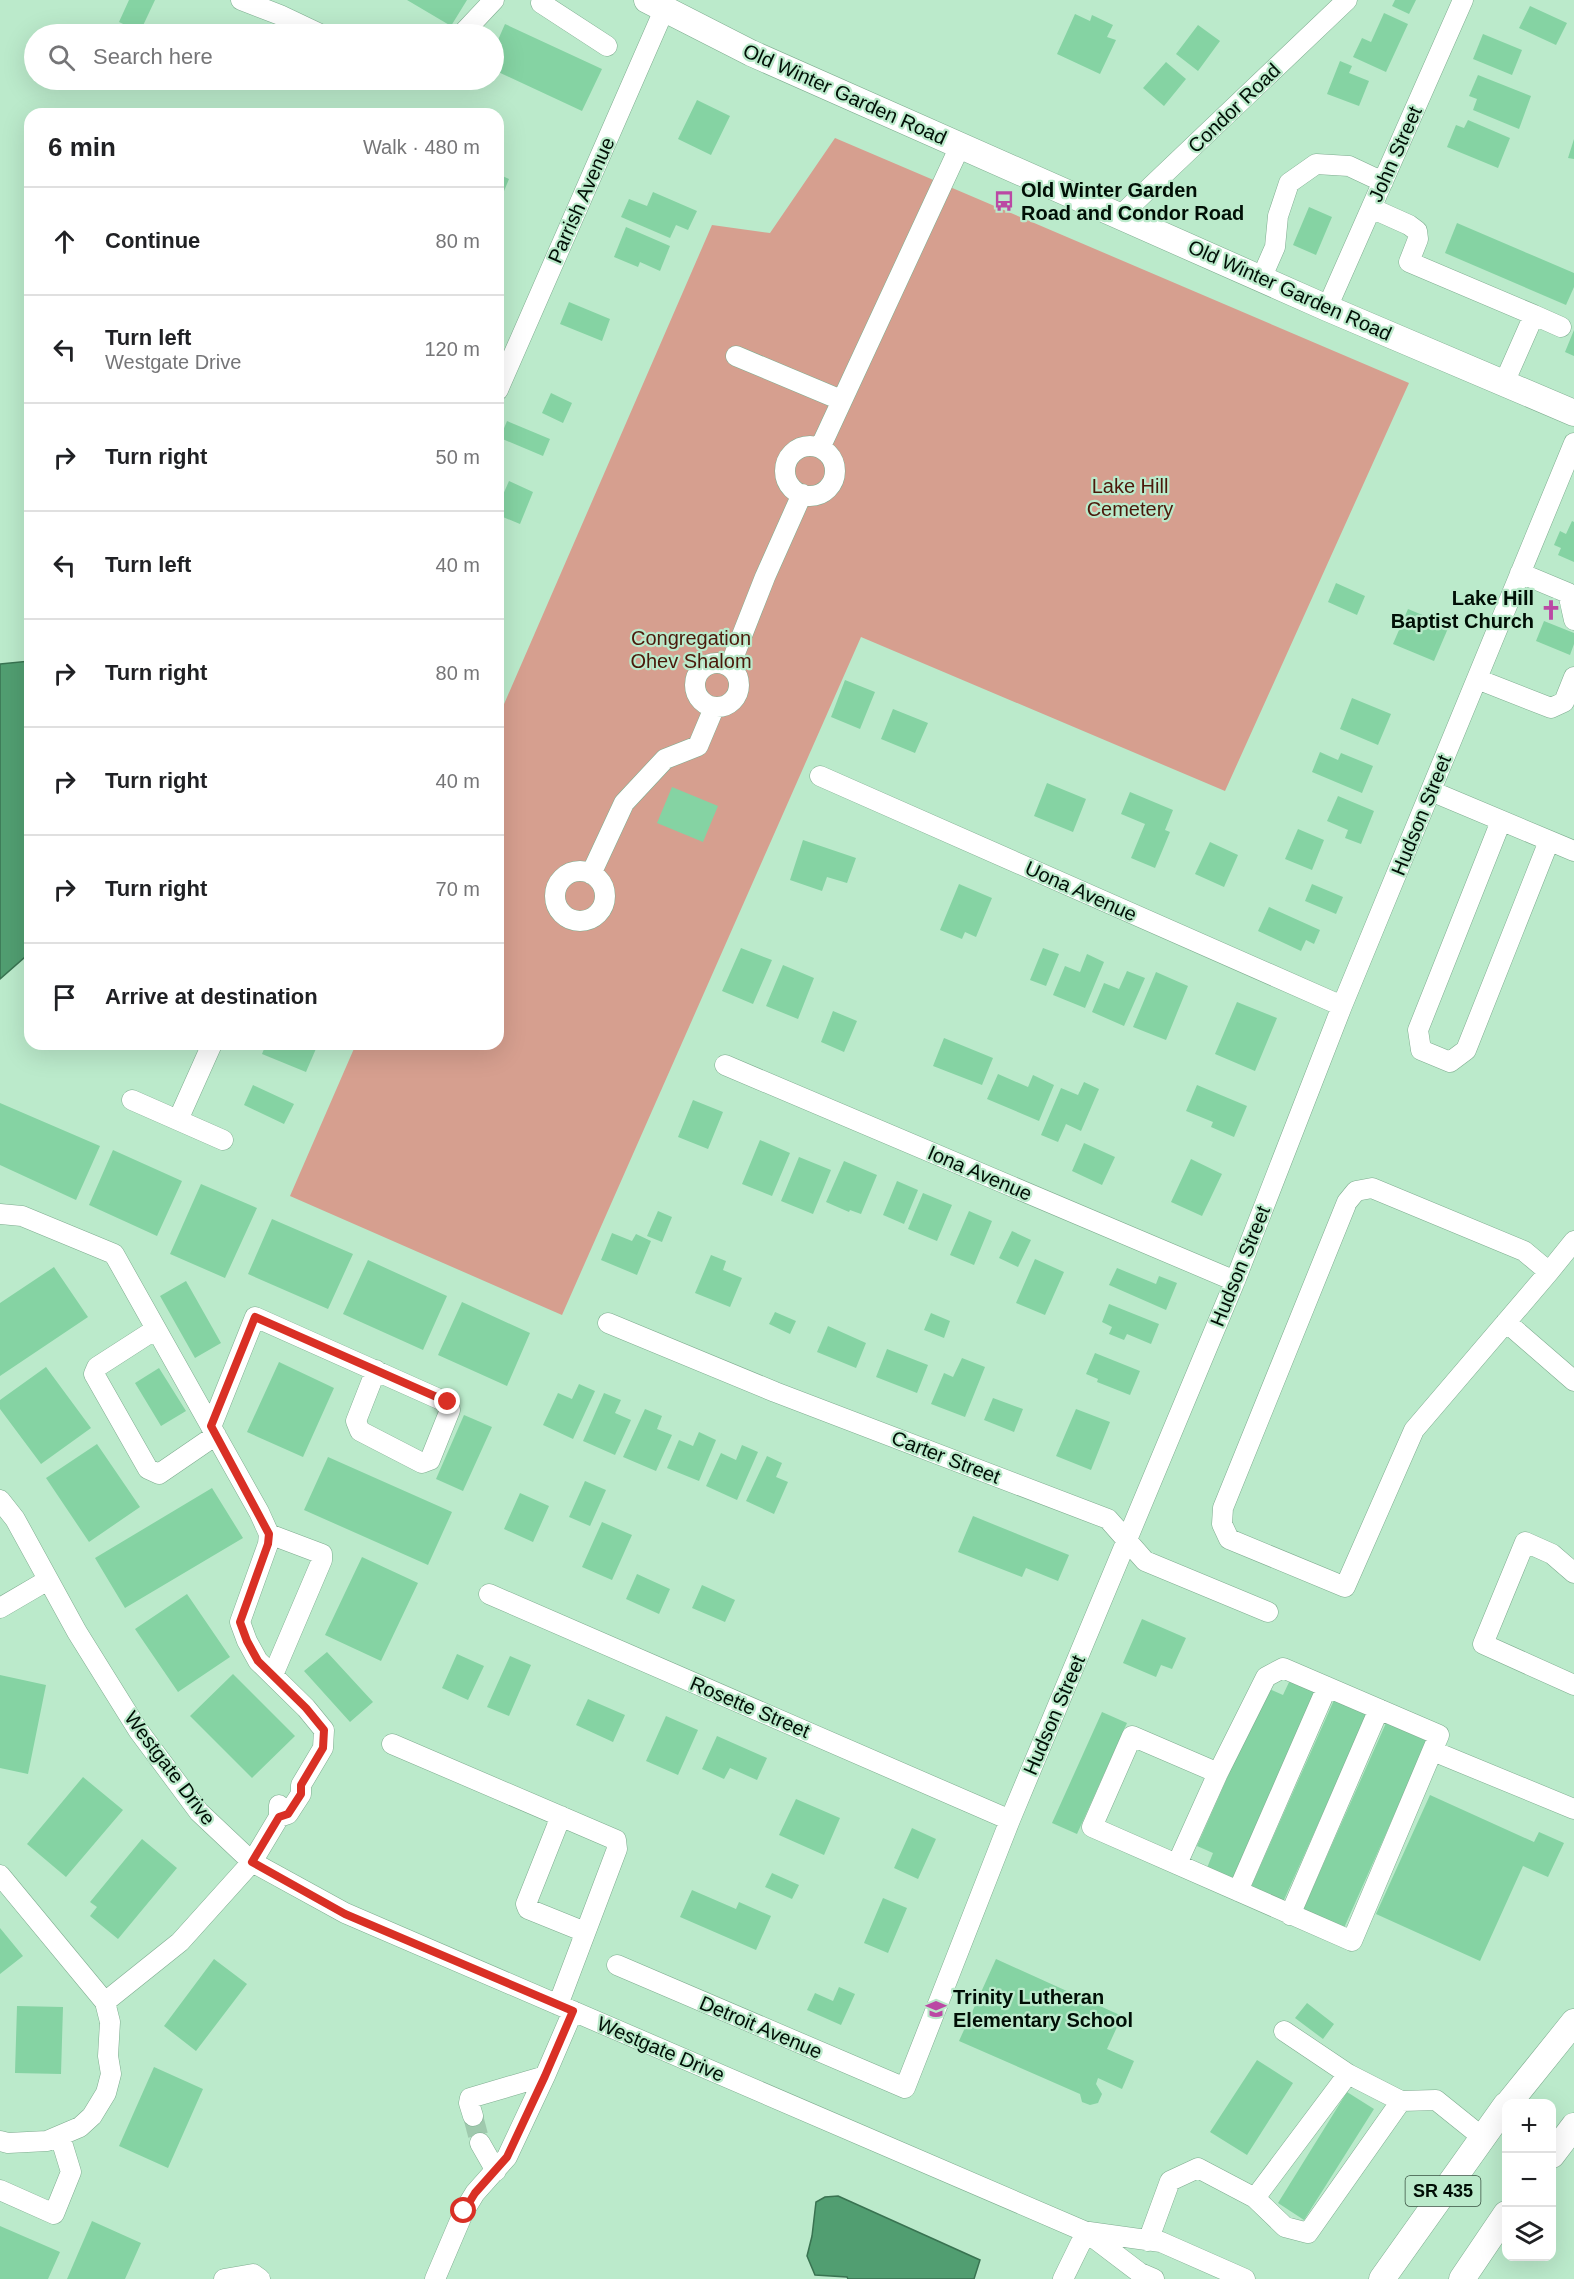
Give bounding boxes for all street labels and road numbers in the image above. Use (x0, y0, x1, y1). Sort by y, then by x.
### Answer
street label: Old Winter Garden Road (740, 39, 950, 149)
street label: Condor Road (1184, 59, 1284, 157)
street label: John Street (1364, 102, 1426, 205)
street label: Parrish Avenue (543, 134, 619, 266)
street label: Old Winter Garden Road (1185, 235, 1395, 345)
street label: Hudson Street (1387, 751, 1455, 878)
street label: Uona Avenue (1022, 857, 1140, 925)
street label: Iona Avenue (925, 1141, 1035, 1205)
street label: Hudson Street (1206, 1202, 1274, 1329)
street label: Carter Street (889, 1426, 1004, 1488)
street label: Hudson Street (1019, 1651, 1089, 1778)
street label: Rosette Street (687, 1672, 814, 1742)
street label: Westgate Drive (120, 1707, 220, 1829)
street label: Detroit Avenue (696, 1991, 826, 2063)
street label: Westgate Drive (594, 2012, 728, 2086)
road number: SR 435 (1406, 2176, 1480, 2206)

